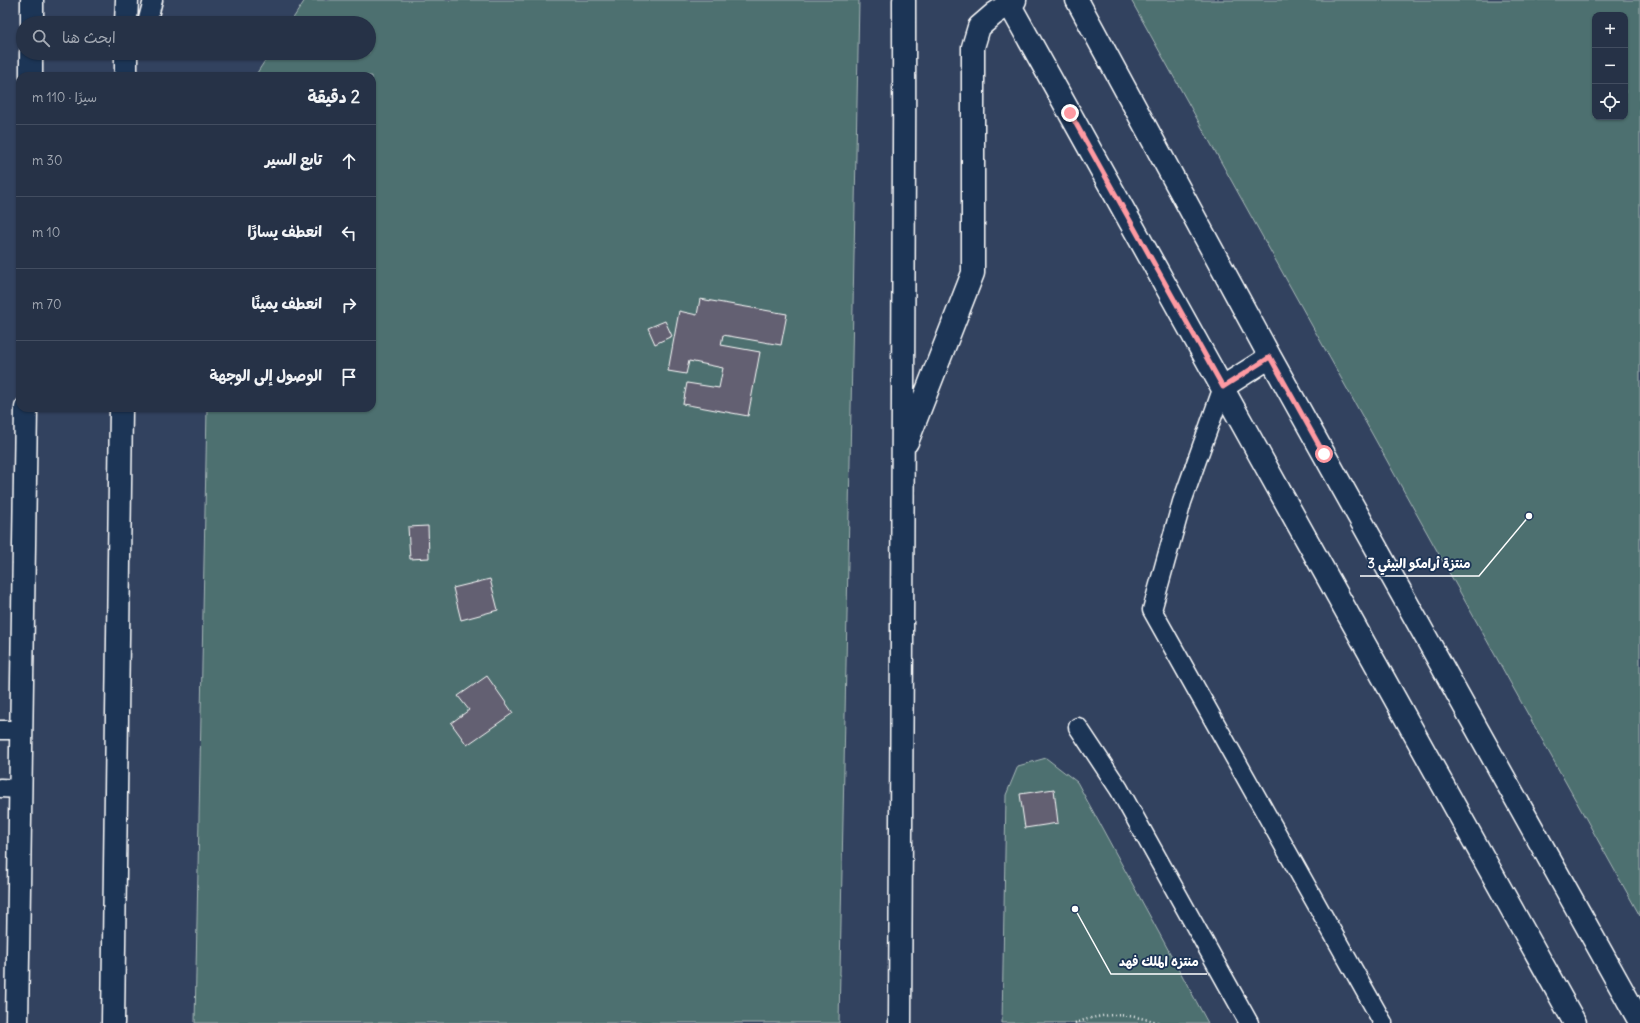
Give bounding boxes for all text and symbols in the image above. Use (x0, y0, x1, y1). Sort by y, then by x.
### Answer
map controls (1592, 12, 1628, 120)
button: + (1592, 12, 1628, 48)
search box (16, 16, 376, 60)
icon: search (30, 27, 52, 49)
text: ابحث هنا (62, 28, 116, 47)
button: − (1592, 48, 1628, 84)
button: locate (1592, 84, 1628, 120)
text: 2 دقيقة (307, 86, 360, 108)
text: سيرًا · 110 m (32, 89, 97, 106)
route end (1061, 104, 1079, 122)
text: تابع السير (265, 150, 322, 169)
icon: ahead (338, 150, 360, 172)
text: 30 m (32, 152, 62, 169)
text: انعطف يسارًا (248, 222, 322, 241)
icon: left (338, 222, 360, 244)
text: 10 m (32, 224, 60, 241)
text: انعطف يمينًا (251, 294, 322, 313)
icon: right (338, 294, 360, 316)
text: 70 m (32, 296, 61, 313)
text: الوصول إلى الوجهة (209, 366, 322, 385)
icon: arrive (338, 366, 360, 388)
route start (1315, 445, 1333, 463)
callout: منتزة أرامكو البيئي 3 (1360, 551, 1479, 576)
text: منتزة أرامكو البيئي 3 (1367, 555, 1471, 576)
callout: منتزه الملك فهد (1111, 949, 1207, 974)
text: منتزه الملك فهد (1119, 953, 1199, 970)

